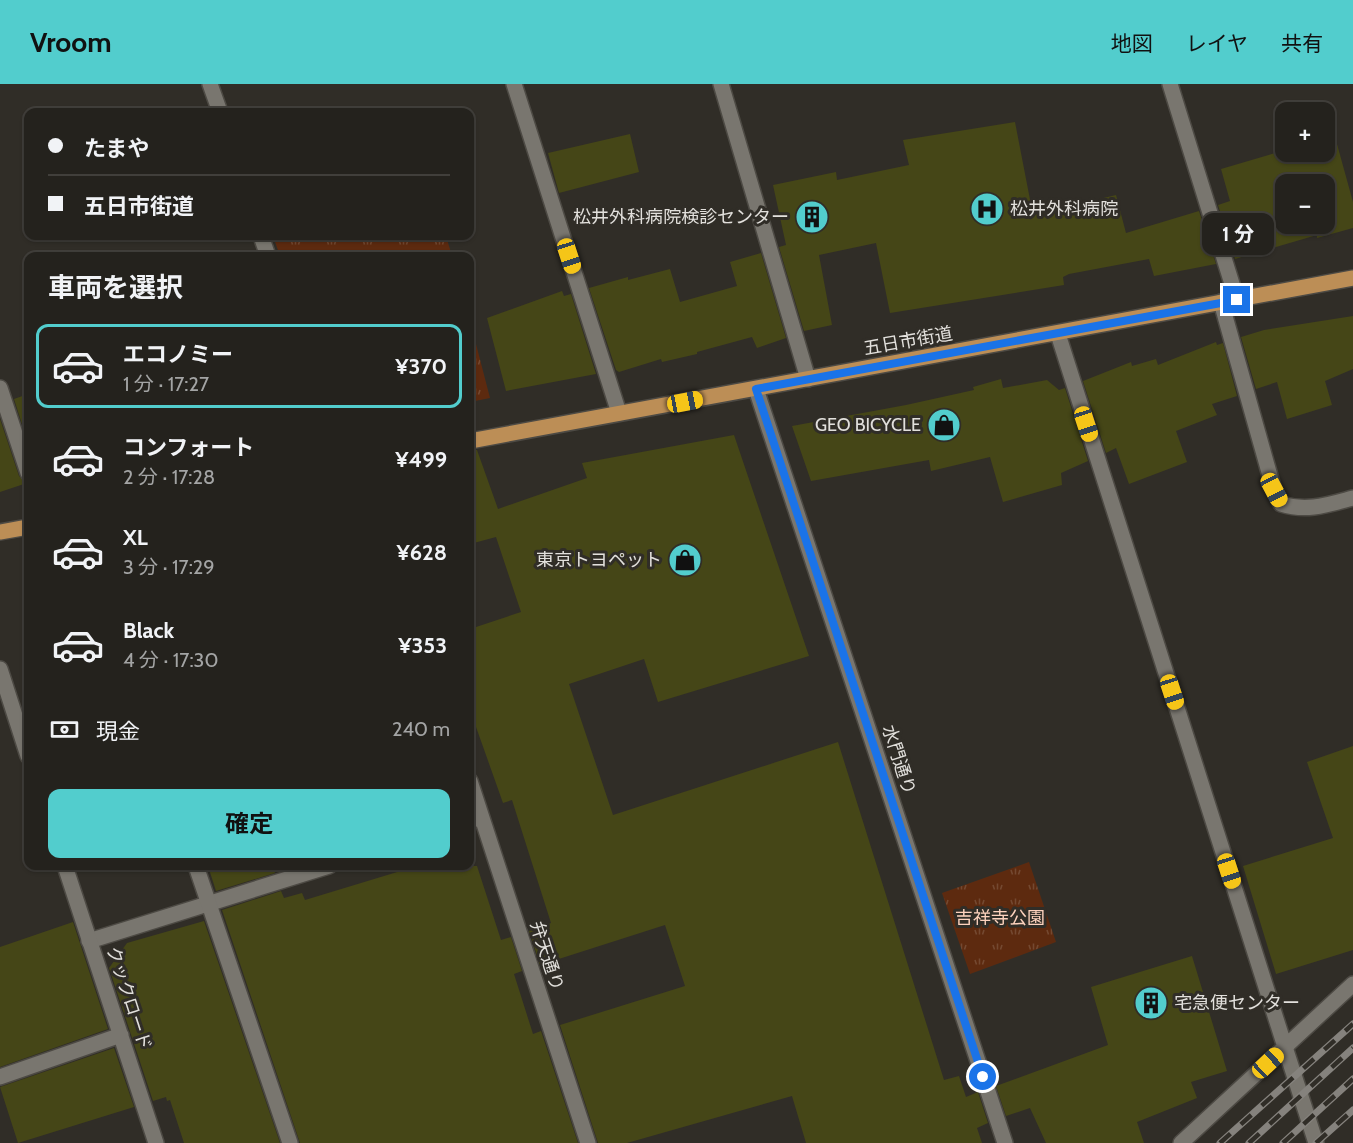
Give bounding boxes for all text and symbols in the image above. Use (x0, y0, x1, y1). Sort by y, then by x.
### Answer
text: Vroom (30, 25, 112, 59)
text: 地図 (1111, 31, 1153, 56)
text: レイヤ (1186, 31, 1248, 56)
text: 共有 (1281, 31, 1323, 56)
map controls (1275, 102, 1335, 234)
button: + (1275, 102, 1335, 162)
text: たまや (84, 135, 149, 162)
button: − (1275, 174, 1335, 234)
hospital icon: 松井外科病院 (969, 191, 1005, 227)
text: 五日市街道 (84, 193, 194, 220)
place label: 松井外科病院 (1010, 198, 1118, 220)
building icon: 松井外科病院検診センター (794, 199, 830, 235)
place label: 松井外科病院検診センター (573, 206, 789, 228)
callout: 1 分 (1201, 213, 1273, 255)
text: 1 分 (1222, 222, 1254, 246)
car (555, 236, 583, 276)
text: 車両を選択 (48, 271, 183, 304)
route end (1223, 286, 1250, 313)
street label: 五日市街道 (862, 322, 954, 360)
icon: car (51, 339, 105, 393)
text: エコノミー (123, 341, 233, 368)
text: ¥370 (395, 353, 447, 380)
text: 1 分 · 17:27 (123, 372, 209, 396)
car (666, 390, 704, 414)
car (1072, 404, 1100, 444)
shop icon: GEO BICYCLE (926, 407, 962, 443)
place label: GEO BICYCLE (815, 414, 921, 436)
icon: car (51, 432, 105, 486)
text: コンフォート (123, 434, 254, 461)
text: ¥499 (395, 446, 447, 473)
text: 2 分 · 17:28 (123, 465, 215, 489)
car (1258, 470, 1290, 510)
text: XL (123, 524, 148, 551)
icon: car (51, 525, 105, 579)
text: ¥628 (396, 539, 447, 566)
shop icon: 東京トヨペット (667, 542, 703, 578)
place label: 東京トヨペット (536, 549, 662, 571)
text: 3 分 · 17:29 (123, 555, 215, 579)
text: Black (123, 617, 174, 644)
icon: car (51, 618, 105, 672)
text: ¥353 (398, 632, 447, 659)
text: 4 分 · 17:30 (123, 648, 218, 672)
car (1158, 672, 1186, 712)
icon: cash (48, 713, 81, 746)
text: 240 m (392, 717, 450, 741)
text: 現金 (96, 718, 140, 745)
street label: 水門通り (877, 722, 921, 798)
button: 確定 (48, 789, 450, 858)
car (1215, 851, 1243, 891)
park label: 吉祥寺公園 (955, 907, 1045, 929)
street label: 弁天通り (525, 918, 569, 994)
street label: クックロード (102, 943, 156, 1053)
building icon: 宅急便センター (1133, 985, 1169, 1021)
place label: 宅急便センター (1174, 992, 1300, 1014)
car (1249, 1044, 1287, 1082)
route start (969, 1063, 996, 1090)

